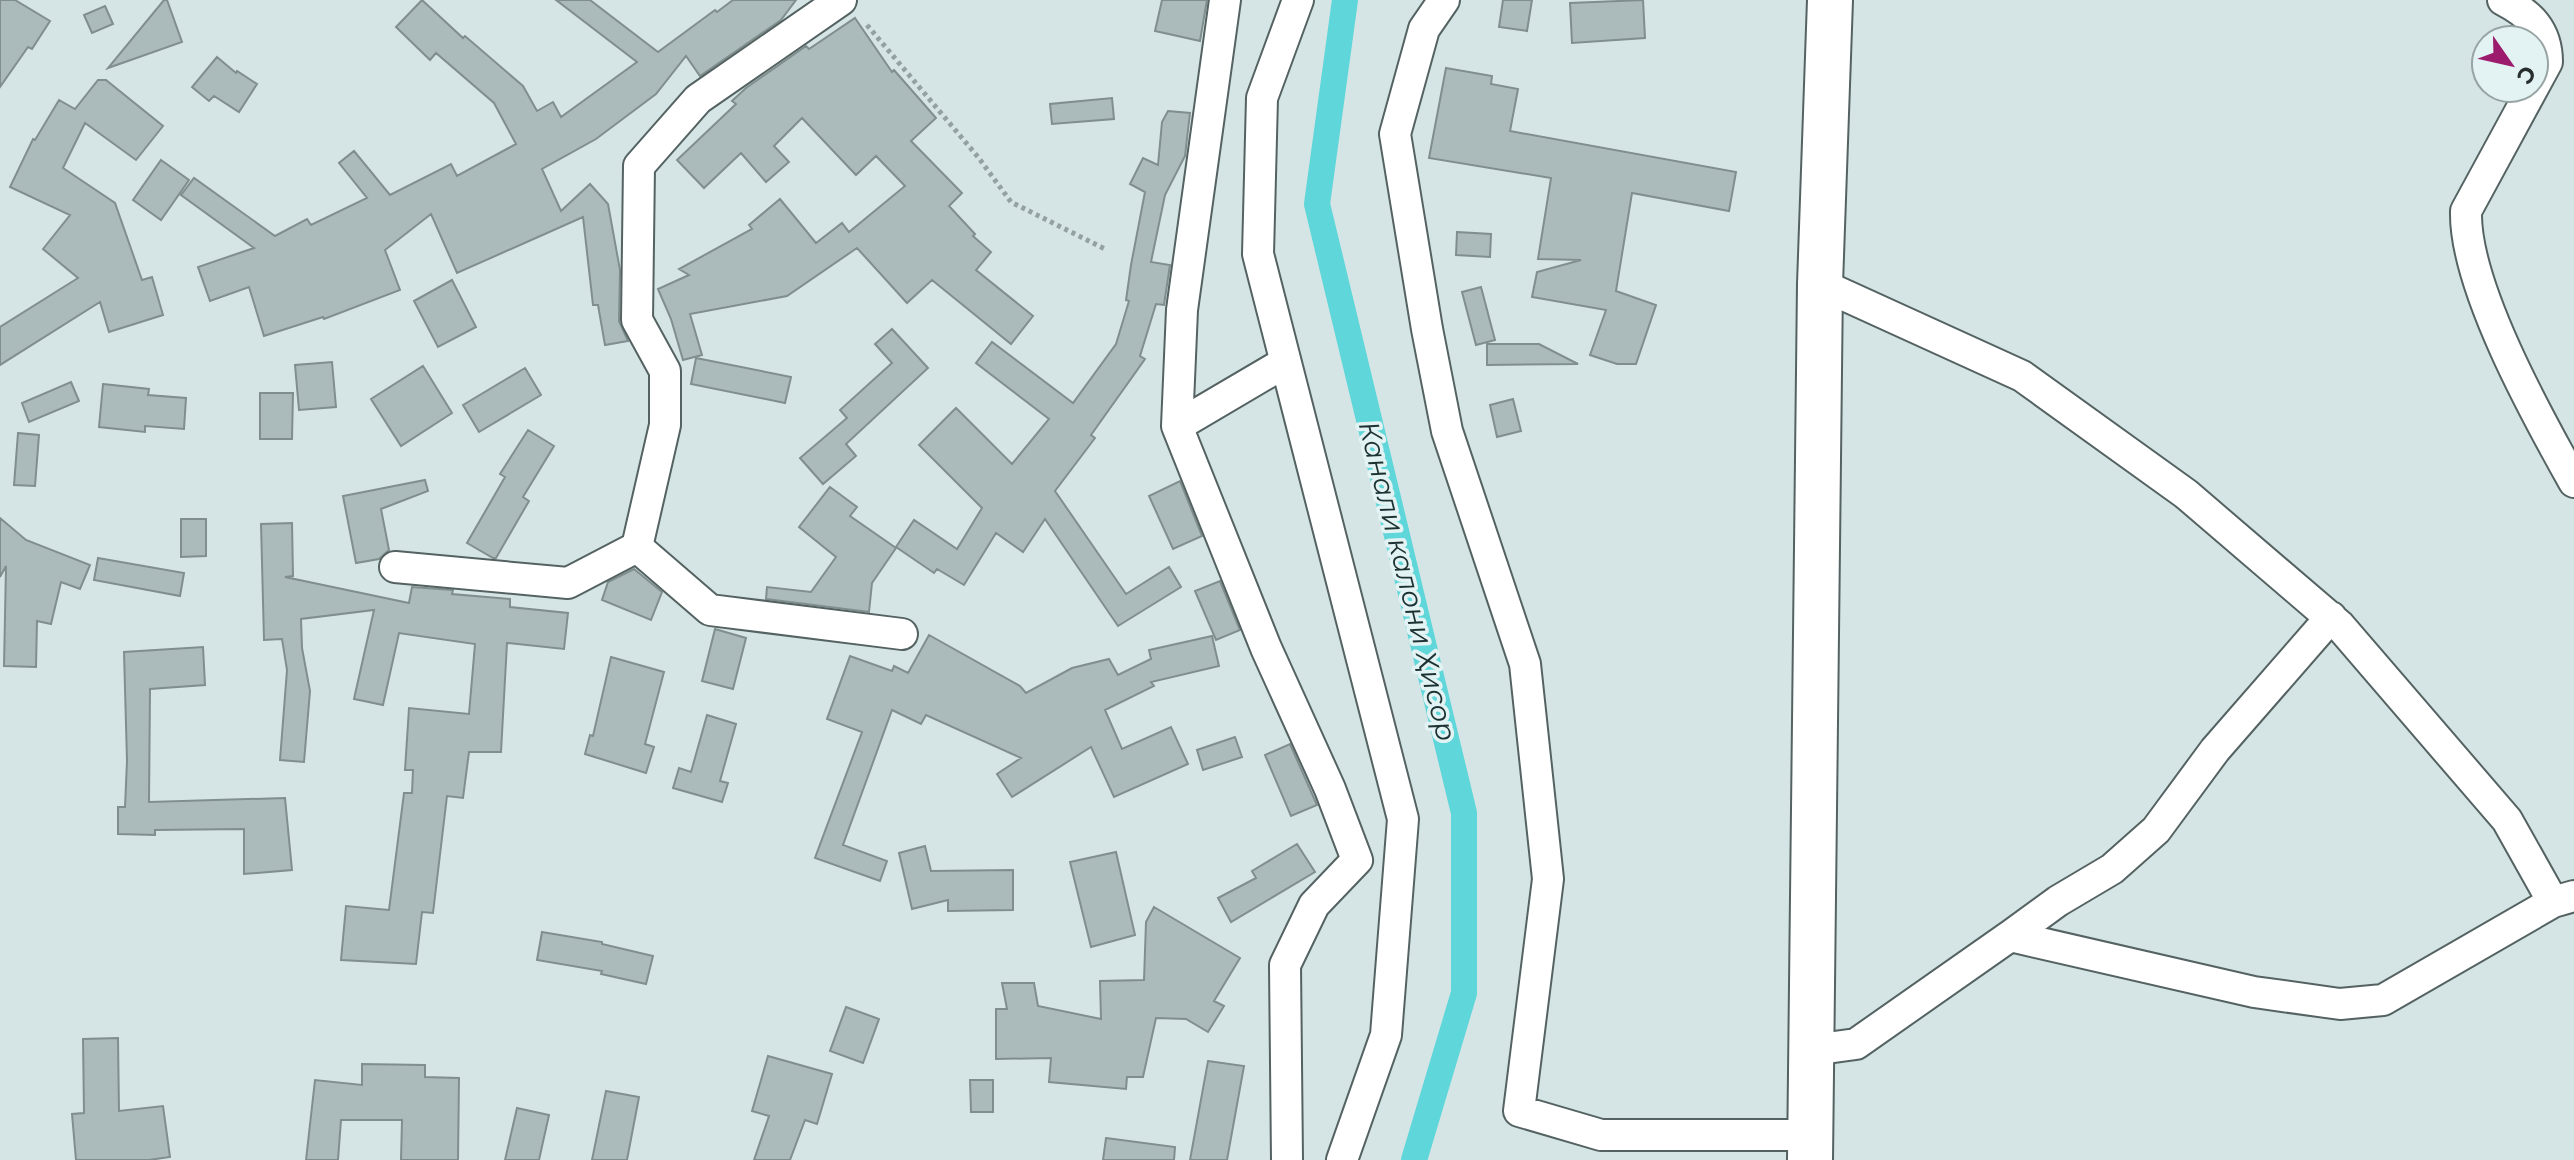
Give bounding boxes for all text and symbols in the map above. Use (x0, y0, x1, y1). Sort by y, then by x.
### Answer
north arrow (2470, 24, 2550, 104)
text: С (2510, 61, 2542, 89)
water label: Канали калони Ҳисор (1352, 418, 1464, 744)

